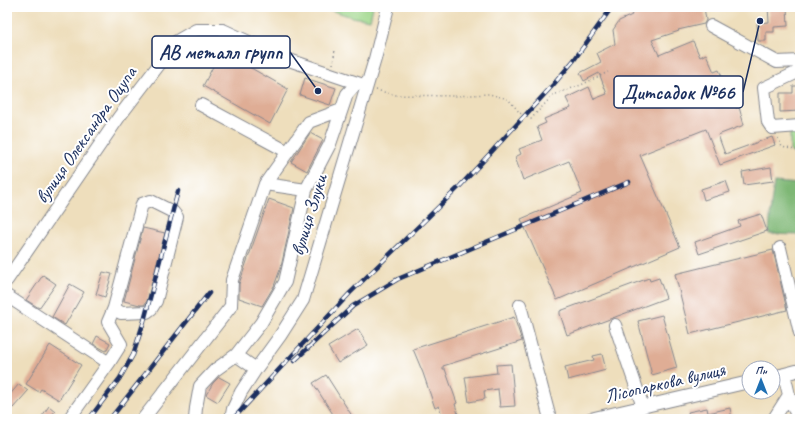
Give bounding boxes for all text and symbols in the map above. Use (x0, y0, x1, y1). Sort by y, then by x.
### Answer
callout: АВ металл групп (152, 36, 290, 68)
text: АВ металл групп (159, 40, 284, 65)
street label: вулиця Олександра Оцупа (30, 61, 143, 208)
callout: Дитсадок №66 (614, 76, 743, 108)
text: Дитсадок №66 (622, 80, 736, 105)
street label: вулиця Злуки (285, 170, 333, 259)
street label: Лісопаркова вулиця (603, 357, 729, 408)
north arrow (741, 360, 781, 400)
text: Пн (755, 363, 768, 377)

